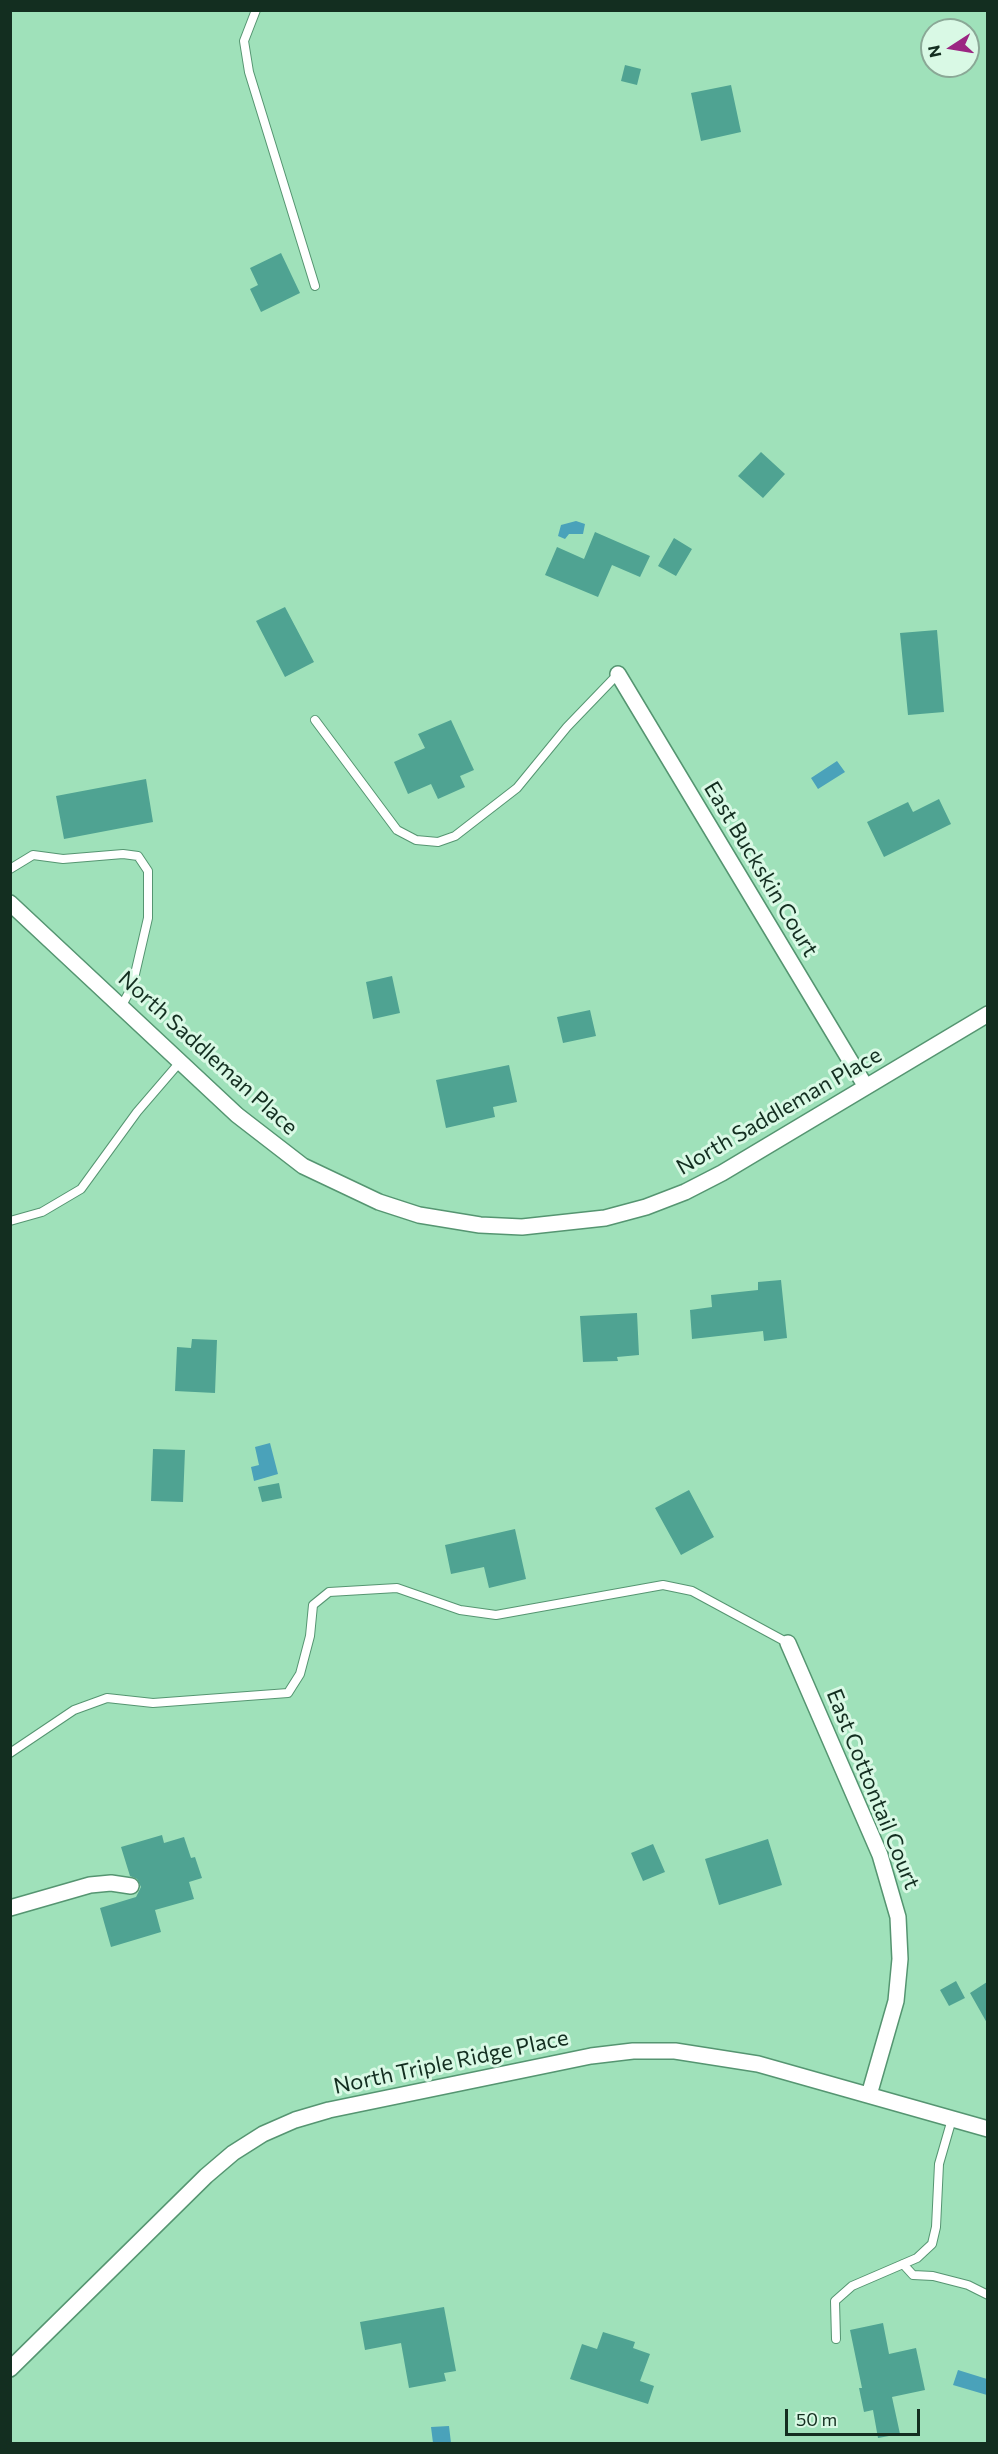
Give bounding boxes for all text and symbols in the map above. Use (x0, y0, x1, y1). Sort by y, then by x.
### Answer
north arrow (920, 18, 980, 78)
text: N (923, 44, 944, 59)
street label: East Buckskin Court (698, 777, 824, 961)
street label: North Saddleman Place (113, 965, 303, 1141)
street label: North Saddleman Place (672, 1041, 886, 1181)
street label: East Cottontail Court (821, 1685, 925, 1893)
street label: North Triple Ridge Place (331, 2024, 571, 2100)
scale bar (788, 2397, 923, 2435)
text: 50 m (796, 2408, 837, 2430)

